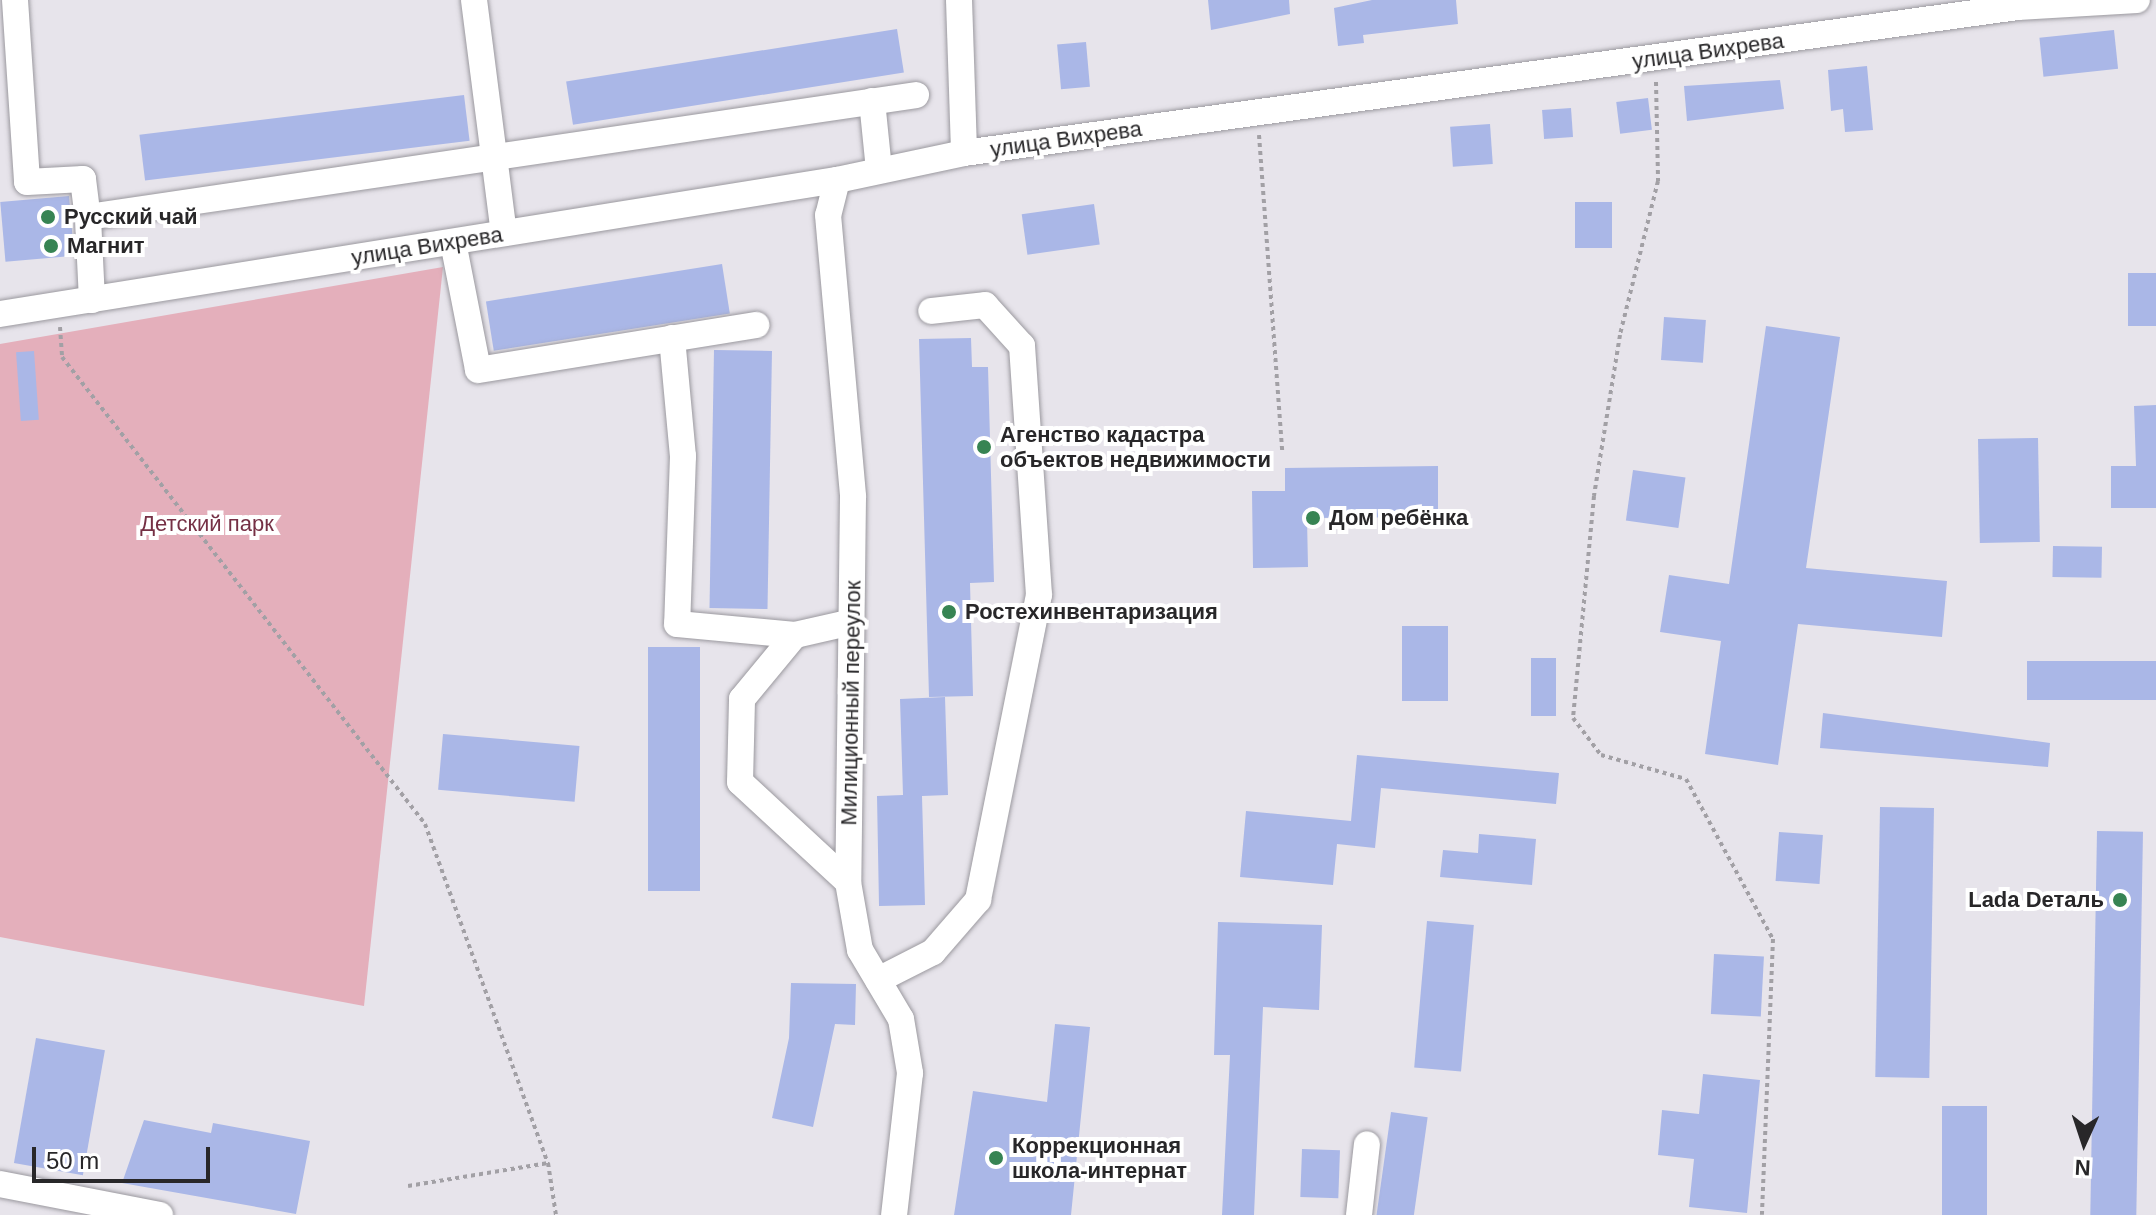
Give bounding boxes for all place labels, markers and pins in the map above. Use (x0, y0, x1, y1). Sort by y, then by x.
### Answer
place label: Русский чай (64, 204, 198, 230)
marker: Русский чай (39, 208, 57, 226)
place label: Магнит (67, 233, 145, 259)
marker: Магнит (42, 237, 60, 255)
place label: Агенство кадастра объектов недвижимости (1000, 421, 1271, 472)
marker: Агенство кадастра объектов недвижимости (975, 438, 993, 456)
place label: Дом ребёнка (1329, 505, 1468, 531)
marker: Дом ребёнка (1304, 509, 1322, 527)
place label: Ростехинвентаризация (965, 599, 1218, 625)
marker: Ростехинвентаризация (940, 603, 958, 621)
place label: Lada Dеталь (1968, 887, 2104, 913)
marker: Lada Dеталь (2111, 891, 2129, 909)
place label: Коррекционная школа-интернат (1012, 1132, 1187, 1184)
marker: Коррекционная школа-интернат (987, 1149, 1005, 1167)

